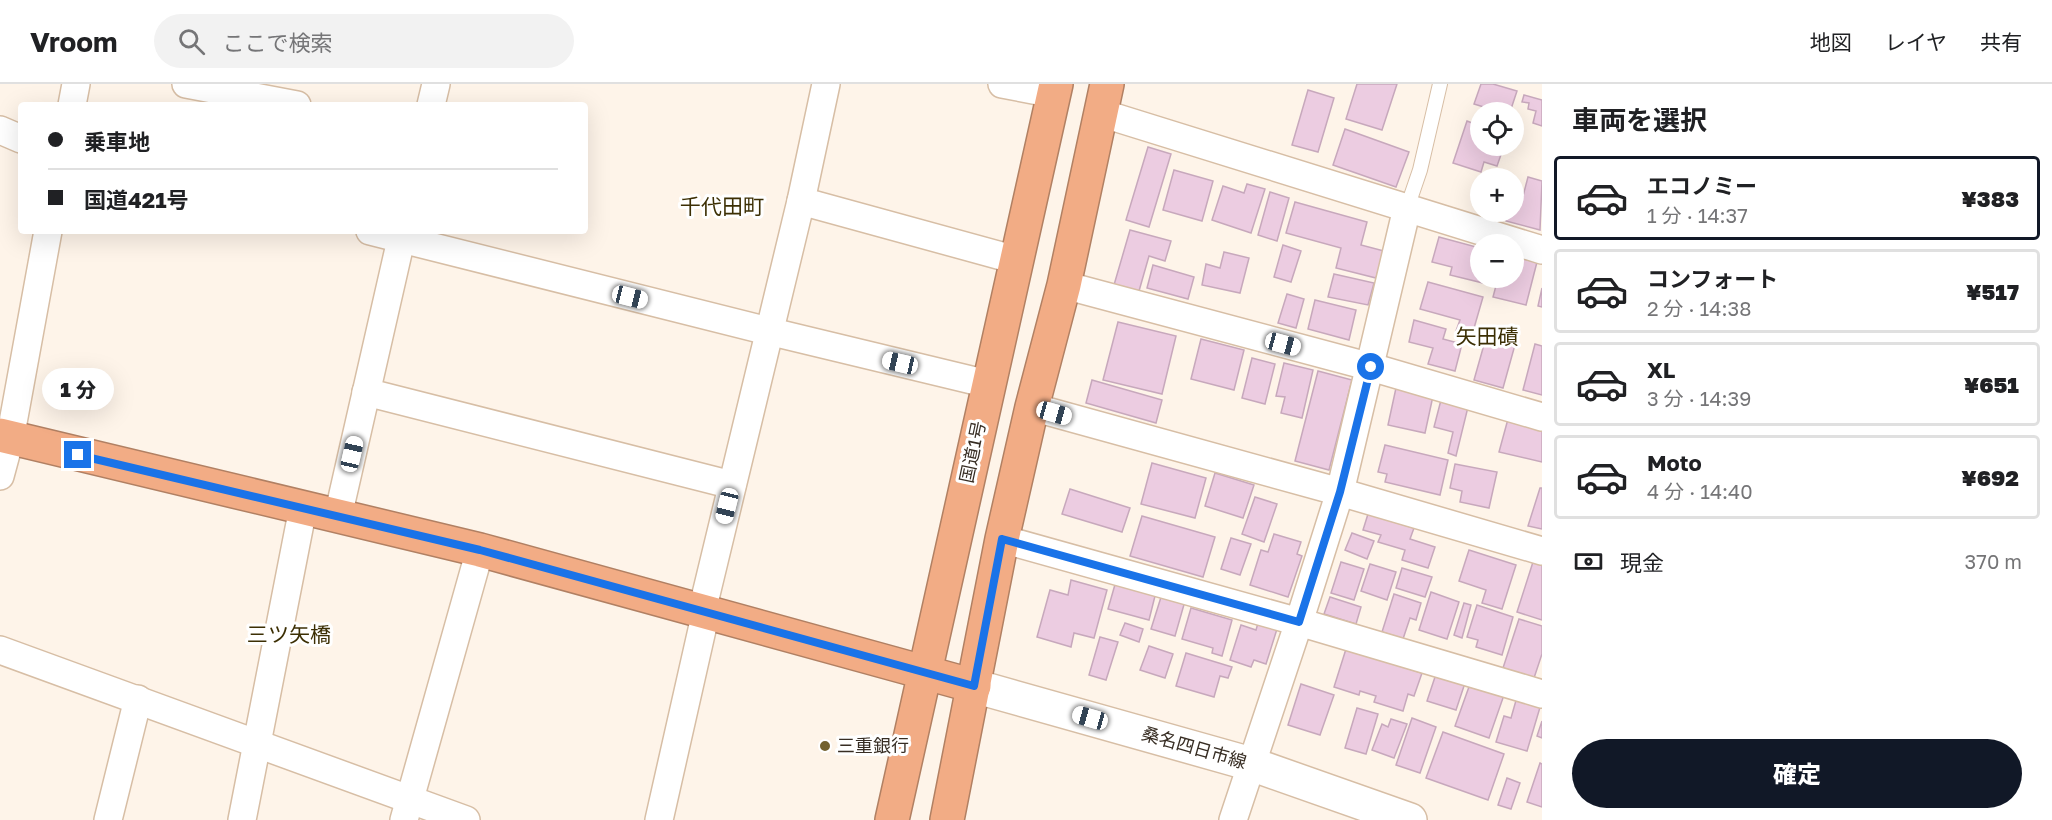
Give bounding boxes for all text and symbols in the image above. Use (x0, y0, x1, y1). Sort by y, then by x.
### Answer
search box (154, 14, 574, 68)
text: Vroom (30, 25, 118, 58)
icon: search (175, 25, 208, 58)
text: ここで検索 (223, 29, 333, 56)
text: 地図 (1810, 29, 1852, 55)
text: レイヤ (1885, 29, 1947, 55)
text: 共有 (1980, 29, 2022, 55)
map controls (1470, 102, 1524, 288)
button: locate (1470, 102, 1524, 156)
text: 車両を選択 (1572, 104, 1707, 136)
text: 乗車地 (84, 128, 150, 155)
button: + (1470, 168, 1524, 222)
icon: car (1575, 171, 1629, 225)
text: エコノミー (1647, 172, 1757, 199)
text: ¥383 (1961, 185, 2019, 212)
text: 国道421号 (84, 186, 189, 213)
district label: 千代田町 (680, 193, 764, 219)
text: 1 分 · 14:37 (1647, 203, 1748, 227)
button: − (1470, 234, 1524, 288)
icon: car (1575, 264, 1629, 318)
text: コンフォート (1647, 265, 1778, 292)
text: ¥517 (1966, 278, 2019, 305)
car (610, 284, 650, 310)
text: 2 分 · 14:38 (1647, 296, 1751, 320)
district label: 矢田磧 (1456, 323, 1519, 349)
car (1263, 331, 1303, 357)
car (880, 350, 920, 376)
route start (1357, 353, 1384, 380)
text: XL (1647, 356, 1675, 383)
icon: car (1575, 357, 1629, 411)
callout: 1 分 (42, 368, 114, 410)
text: ¥651 (1964, 371, 2019, 398)
text: 1 分 (60, 377, 96, 401)
text: 3 分 · 14:39 (1647, 386, 1751, 410)
car (1034, 399, 1074, 427)
street label: 国道1号 (955, 419, 989, 485)
car (339, 434, 365, 474)
route end (64, 441, 91, 468)
text: Moto (1647, 449, 1702, 476)
icon: car (1575, 450, 1629, 504)
text: ¥692 (1961, 464, 2019, 491)
text: 4 分 · 14:40 (1647, 479, 1753, 503)
car (714, 486, 740, 526)
icon: cash (1572, 545, 1605, 578)
text: 現金 (1620, 549, 1664, 576)
text: 370 m (1965, 549, 2022, 573)
district label: 三ツ矢橋 (247, 621, 331, 647)
car (1070, 704, 1110, 732)
street label: 桑名四日市線 (1139, 722, 1249, 772)
place label: 三重銀行 (837, 734, 909, 756)
marker: 三重銀行 (818, 739, 832, 753)
button: 確定 (1572, 739, 2022, 808)

